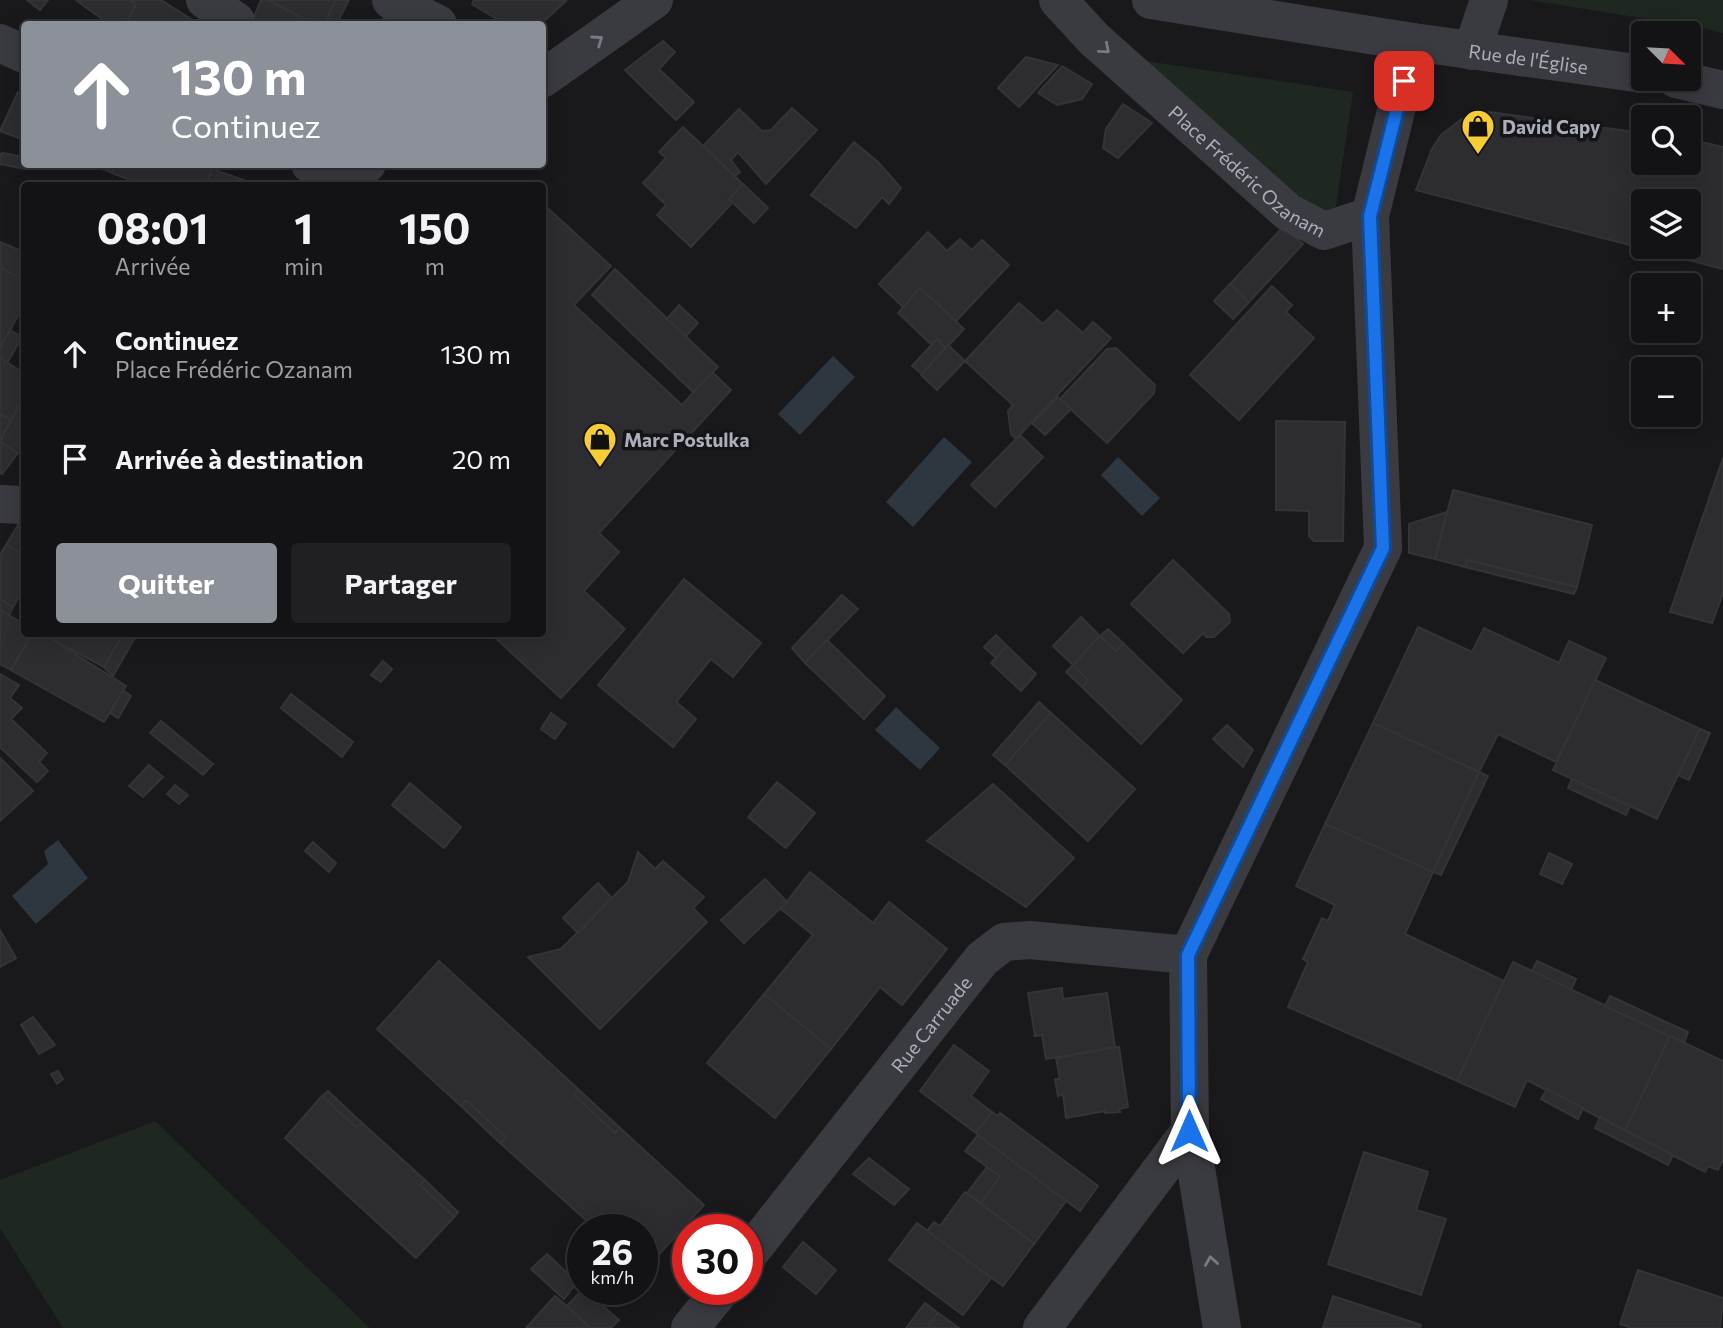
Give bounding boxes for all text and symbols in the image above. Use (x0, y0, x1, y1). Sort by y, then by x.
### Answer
north arrow (1631, 21, 1701, 91)
map controls (1631, 21, 1701, 427)
one-way arrow (590, 35, 603, 48)
street label: Rue de l'Église (1467, 38, 1590, 78)
one-way arrow (1097, 41, 1110, 53)
text: 130 m (171, 45, 306, 105)
icon: ahead (56, 49, 147, 140)
pin (1374, 51, 1434, 111)
icon: arrive (1385, 62, 1423, 100)
street label: Place Frédéric Ozanam (1164, 100, 1330, 241)
text: Continuez (171, 105, 321, 145)
button: search (1631, 105, 1701, 175)
shop icon: David Capy (1459, 107, 1497, 156)
place label: David Capy (1502, 115, 1601, 138)
button: layers (1631, 189, 1701, 259)
text: 08:01 (97, 201, 209, 253)
text: 1 (294, 201, 313, 253)
text: 150 (399, 201, 470, 253)
text: Arrivée (115, 252, 191, 280)
text: min (284, 252, 323, 280)
text: m (425, 252, 445, 280)
button: + (1631, 273, 1701, 343)
text: Continuez (115, 324, 239, 355)
icon: ahead (56, 335, 94, 373)
text: 130 m (440, 338, 511, 369)
text: Place Frédéric Ozanam (115, 355, 353, 383)
button: − (1631, 357, 1701, 427)
shop icon: Marc Postulka (581, 420, 619, 469)
place label: Marc Postulka (624, 428, 749, 451)
icon: arrive (56, 440, 94, 478)
text: Arrivée à destination (115, 443, 363, 474)
text: 20 m (452, 443, 511, 474)
button: Quitter (56, 543, 277, 623)
button: Partager (291, 543, 511, 623)
street label: Rue Carruade (885, 971, 976, 1077)
position arrow (1152, 1094, 1226, 1168)
speed limit sign: 30 (672, 1214, 763, 1305)
text: 26 (592, 1229, 633, 1272)
one-way arrow (1204, 1255, 1219, 1267)
text: km/h (591, 1266, 634, 1288)

